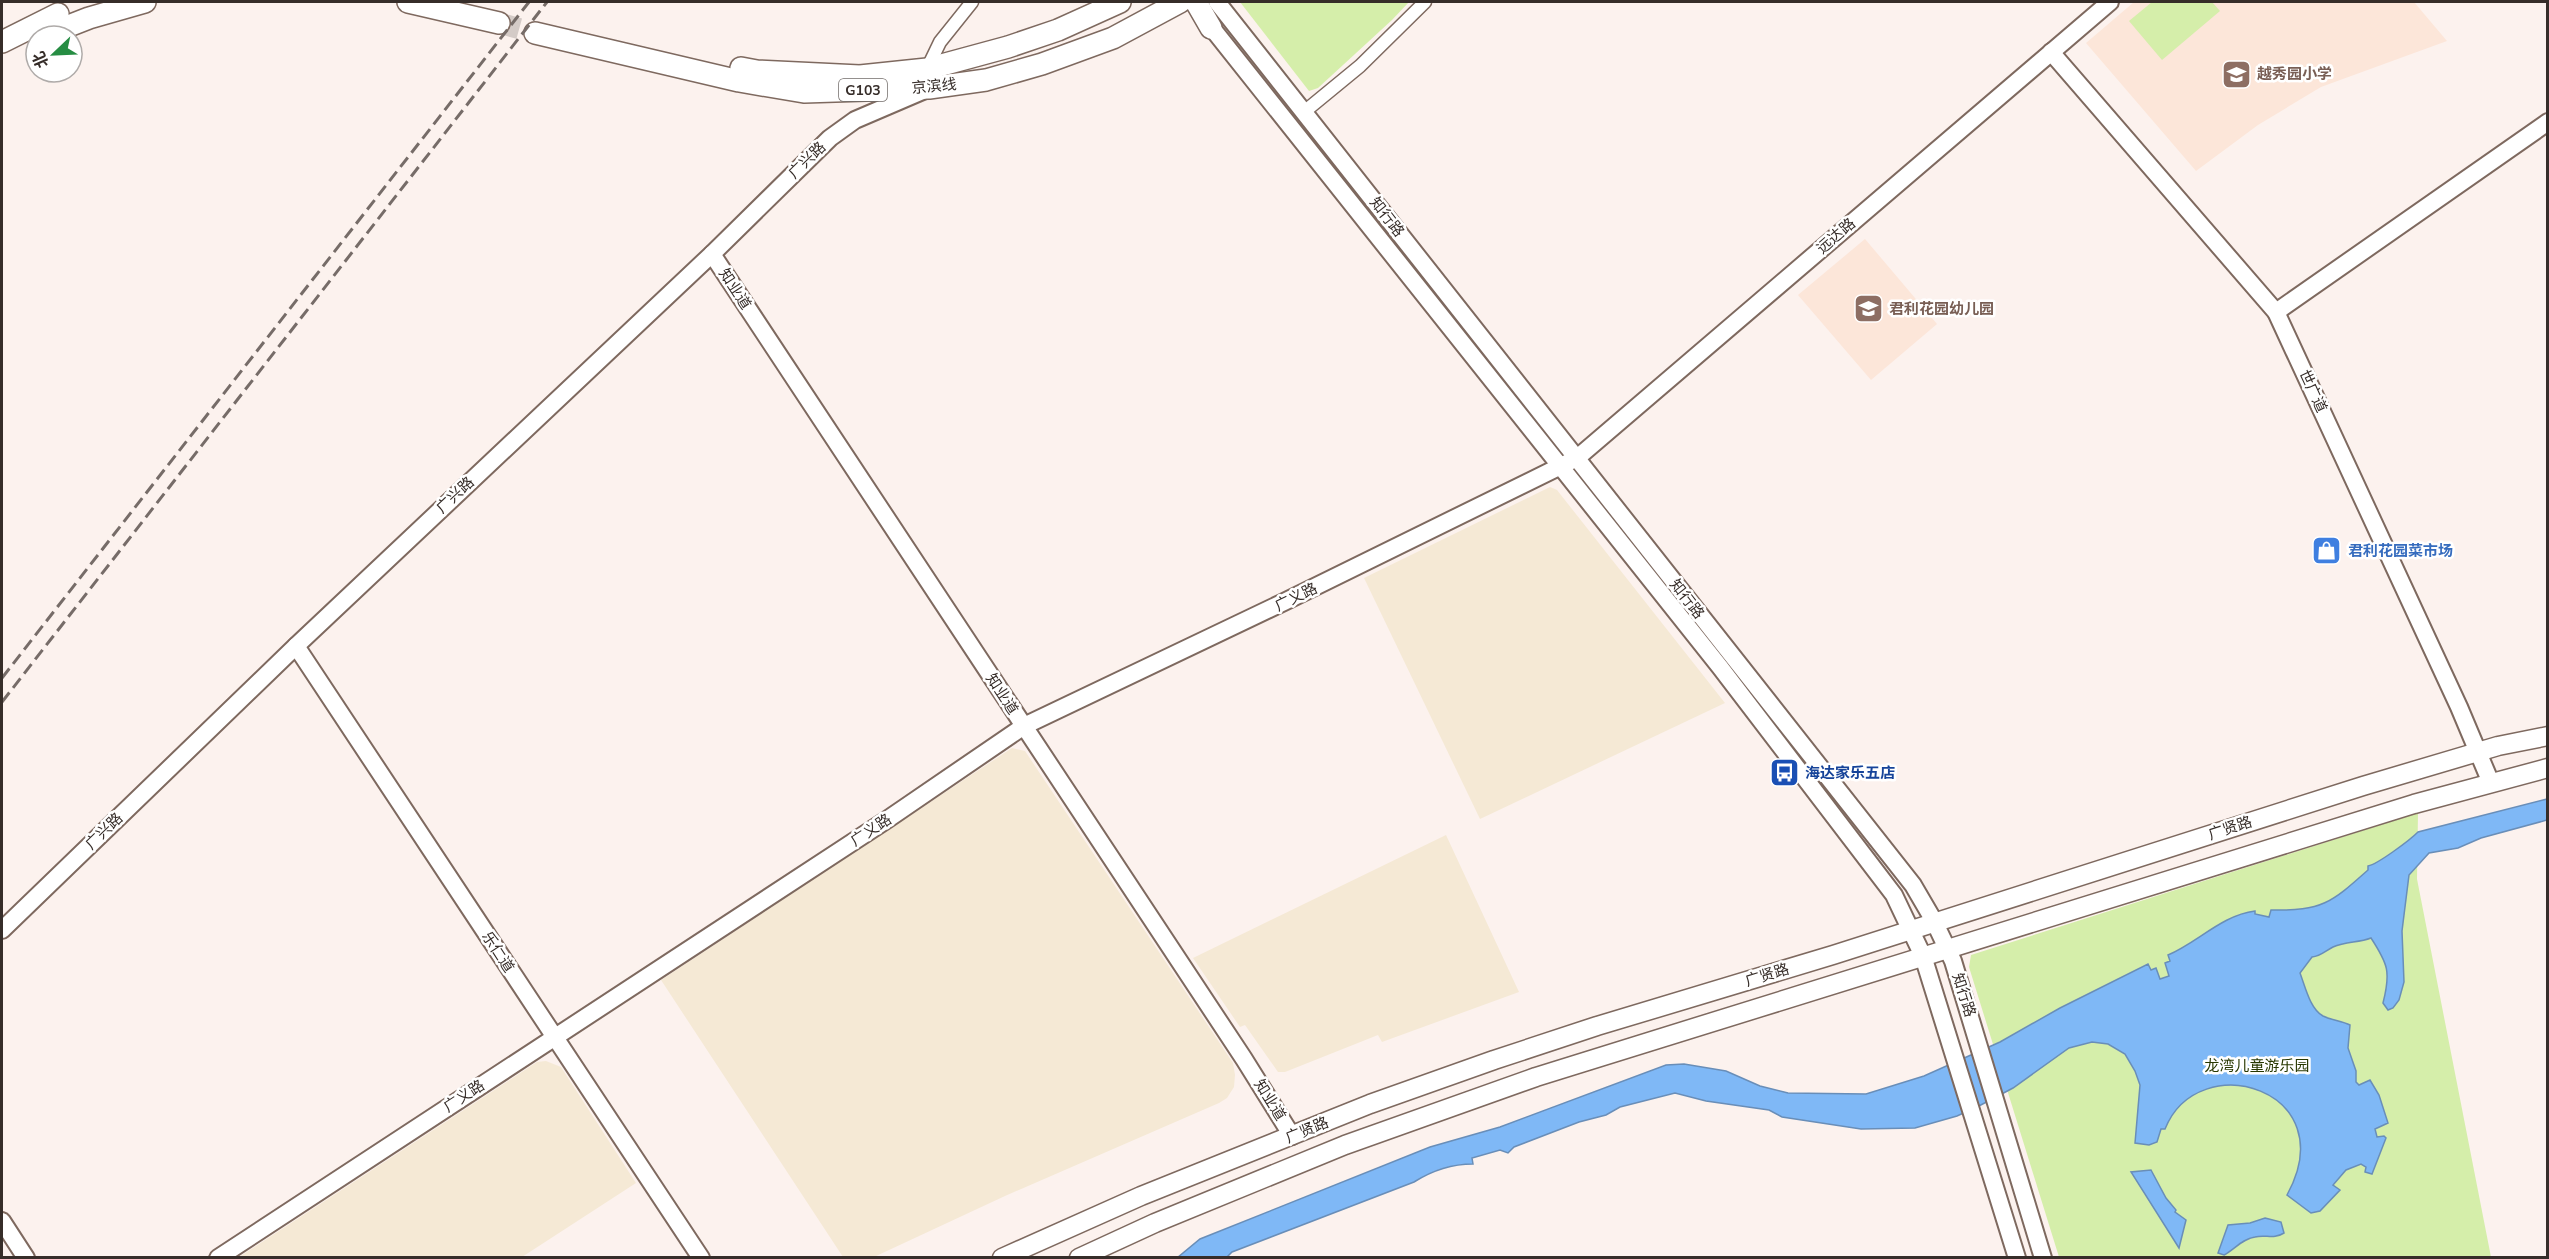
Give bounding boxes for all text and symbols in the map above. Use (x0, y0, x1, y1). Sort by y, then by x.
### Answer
north arrow (24, 24, 84, 84)
text: 北 (28, 48, 54, 71)
school or university icon: 越秀园小学 (2220, 58, 2252, 90)
place label: 越秀园小学 (2257, 64, 2332, 84)
street label: 京滨线 (911, 74, 957, 98)
road number: G103 (839, 79, 887, 101)
street label: 广兴路 (784, 137, 830, 183)
street label: 知行路 (1365, 193, 1409, 241)
street label: 远达路 (1812, 214, 1860, 258)
street label: 知业道 (714, 265, 756, 313)
school or university icon: 君利花园幼儿园 (1852, 293, 1884, 325)
place label: 君利花园幼儿园 (1889, 299, 1994, 319)
street label: 世广道 (2294, 366, 2332, 416)
street label: 广兴路 (432, 472, 478, 518)
shop icon: 君利花园菜市场 (2311, 535, 2343, 567)
place label: 君利花园菜市场 (2348, 541, 2453, 561)
street label: 知行路 (1665, 575, 1709, 623)
street label: 广义路 (1271, 578, 1321, 616)
street label: 知业道 (981, 670, 1023, 718)
bus stop icon: 海达家乐五店 (1768, 757, 1800, 789)
place label: 海达家乐五店 (1805, 763, 1895, 783)
street label: 广兴路 (81, 808, 127, 854)
street label: 广义路 (847, 809, 895, 851)
street label: 广贤路 (2206, 812, 2254, 844)
street label: 乐仁道 (477, 928, 519, 976)
street label: 广贤路 (1743, 959, 1791, 991)
street label: 知行路 (1948, 971, 1980, 1019)
park label: 龙湾儿童游乐园 (2204, 1056, 2310, 1076)
street label: 广义路 (440, 1075, 488, 1117)
street label: 知业道 (1250, 1076, 1290, 1124)
street label: 广贤路 (1282, 1112, 1332, 1148)

